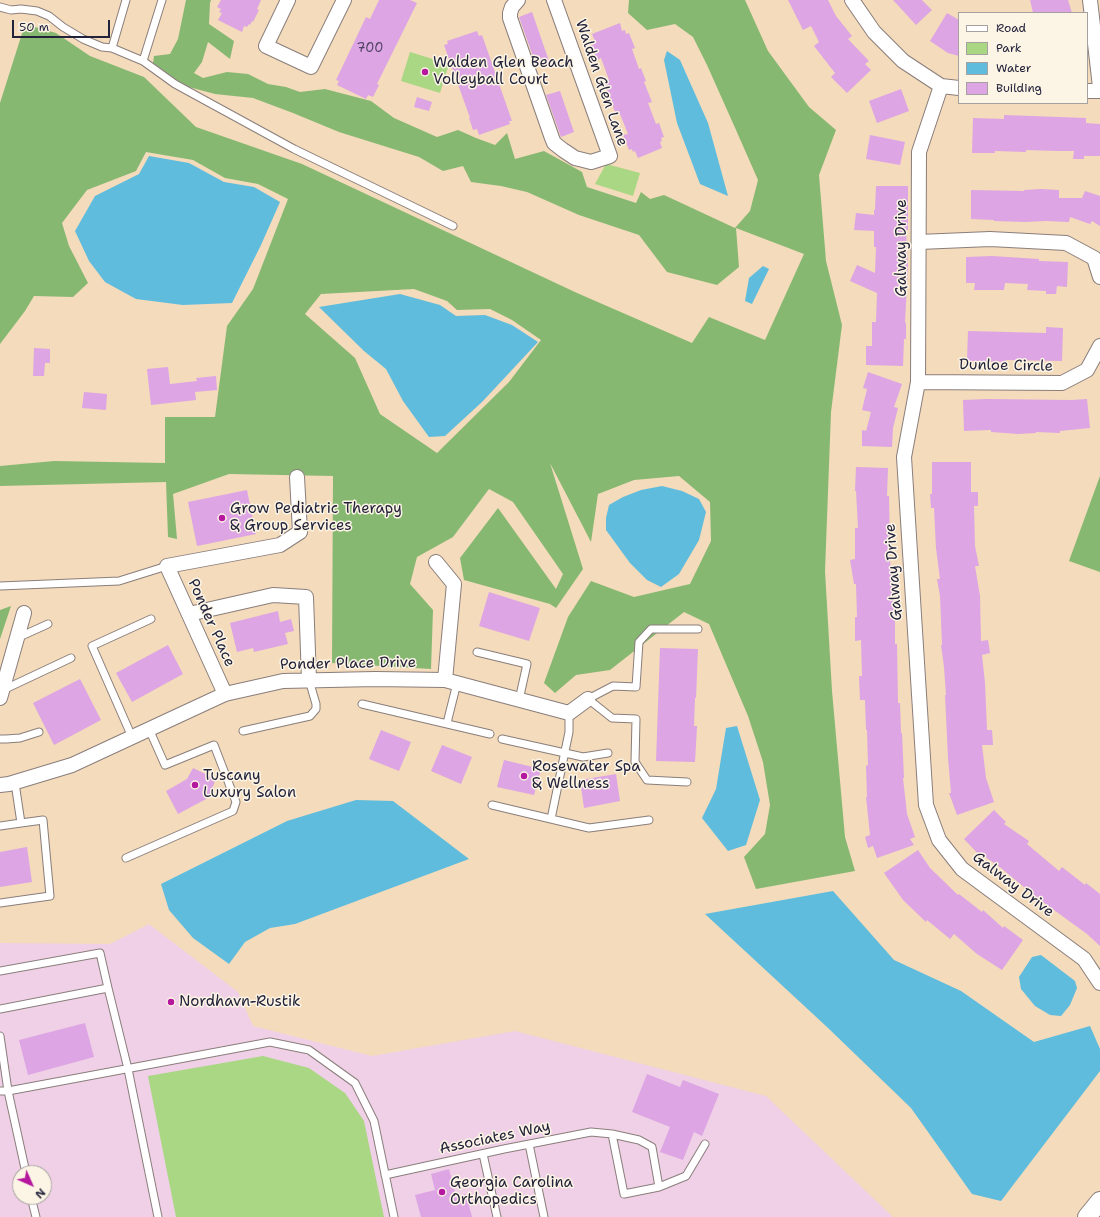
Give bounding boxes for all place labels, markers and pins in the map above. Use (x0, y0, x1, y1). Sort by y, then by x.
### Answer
place label: Walden Glen Beach Volleyball Court (433, 54, 574, 89)
marker: Walden Glen Beach Volleyball Court (420, 67, 430, 77)
place label: Grow Pediatric Therapy & Group Services (230, 500, 402, 535)
marker: Grow Pediatric Therapy & Group Services (217, 513, 227, 523)
place label: Rosewater Spa & Wellness (532, 758, 641, 793)
place label: Tuscany Luxury Salon (203, 767, 296, 802)
marker: Rosewater Spa & Wellness (519, 771, 529, 781)
marker: Tuscany Luxury Salon (190, 780, 200, 790)
place label: Nordhavn-Rustik (179, 993, 301, 1011)
marker: Nordhavn-Rustik (166, 997, 176, 1007)
place label: Georgia Carolina Orthopedics (450, 1174, 573, 1209)
marker: Georgia Carolina Orthopedics (437, 1187, 447, 1197)

